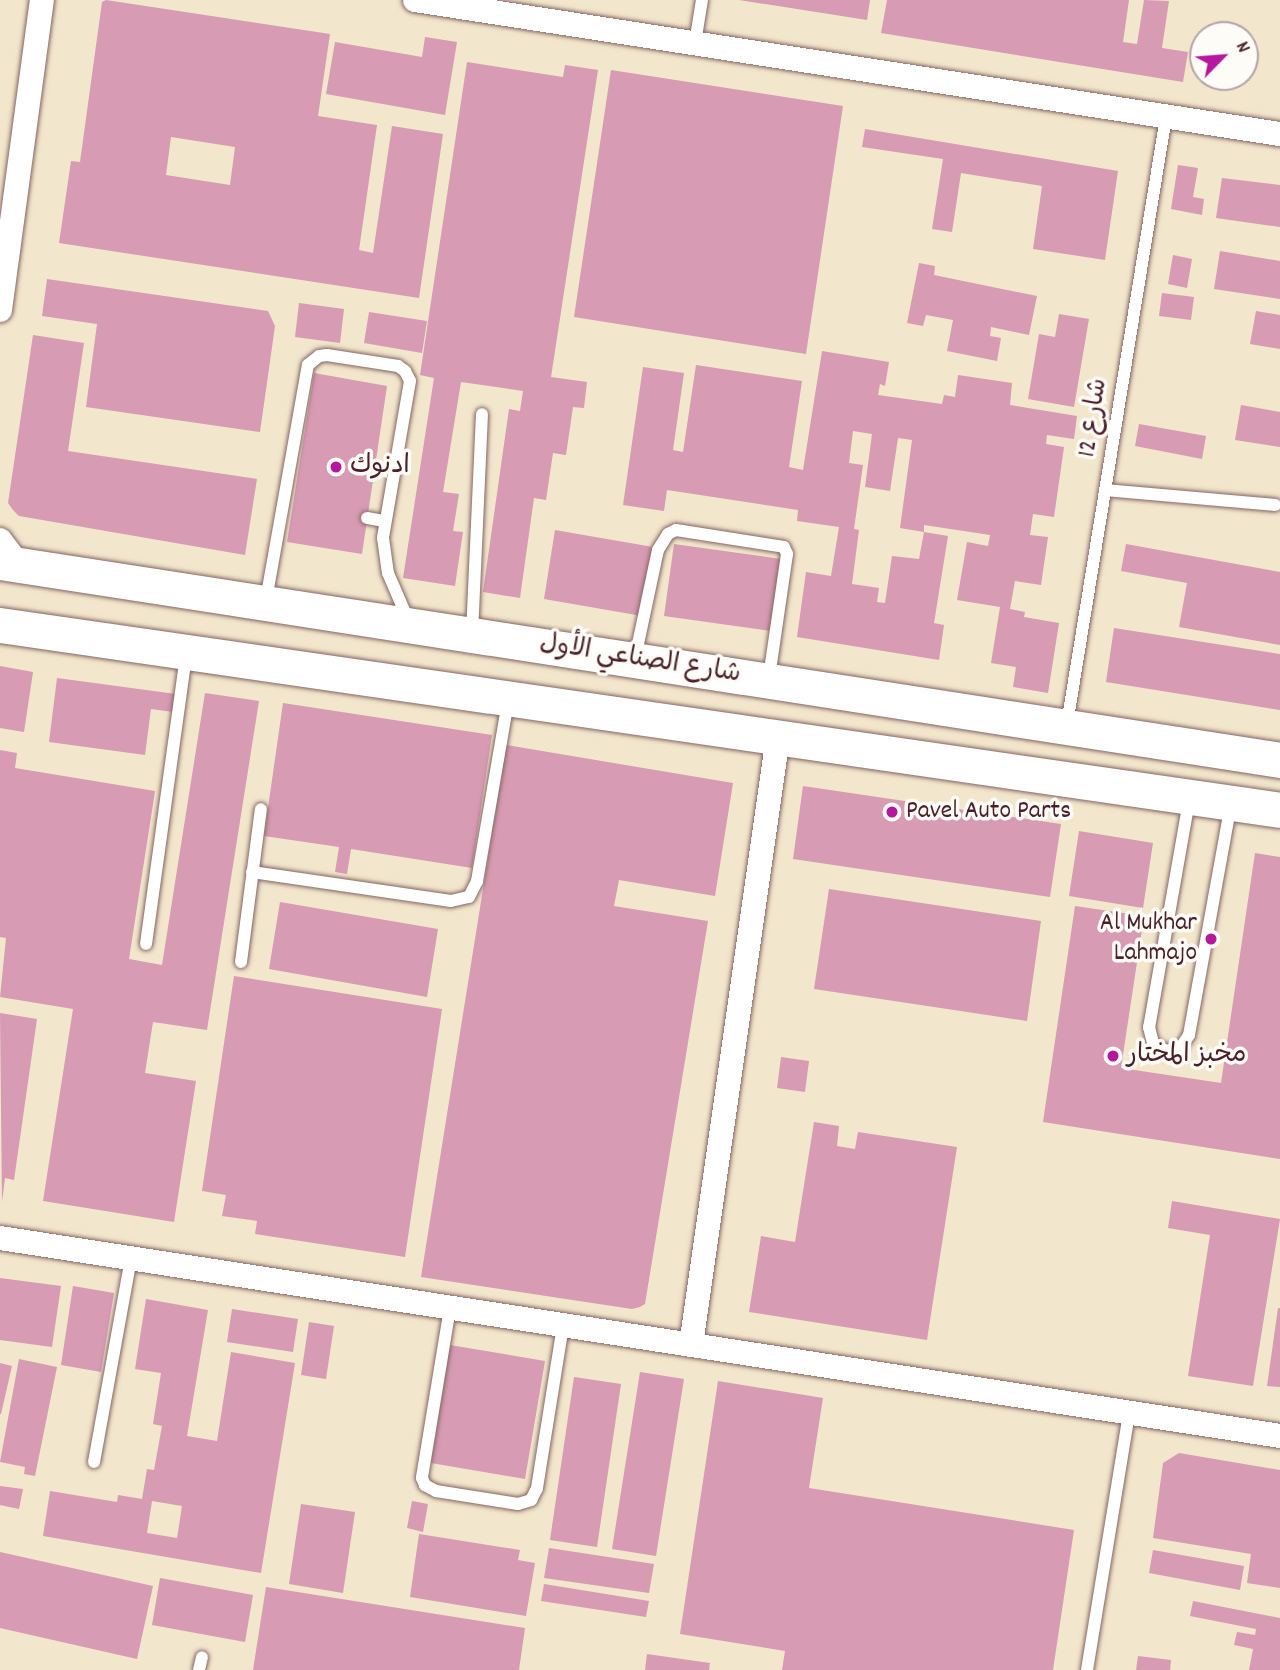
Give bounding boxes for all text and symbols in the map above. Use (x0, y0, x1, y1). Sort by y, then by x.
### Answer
north arrow (1189, 21, 1259, 91)
text: N (1227, 38, 1256, 58)
street label: شارع 12 (1072, 376, 1116, 460)
place label: ادنوك (350, 451, 410, 483)
marker: ادنوك (328, 459, 344, 475)
street label: شارع الصناعي الأول (537, 629, 743, 691)
place label: Pavel Auto Parts (906, 796, 1071, 828)
marker: Pavel Auto Parts (884, 804, 900, 820)
place label: Al Mukhar Lahmajo (1100, 908, 1197, 970)
marker: Al Mukhar Lahmajo (1203, 931, 1219, 947)
place label: مخبز المختار (1127, 1040, 1246, 1072)
marker: مخبز المختار (1105, 1048, 1121, 1064)

